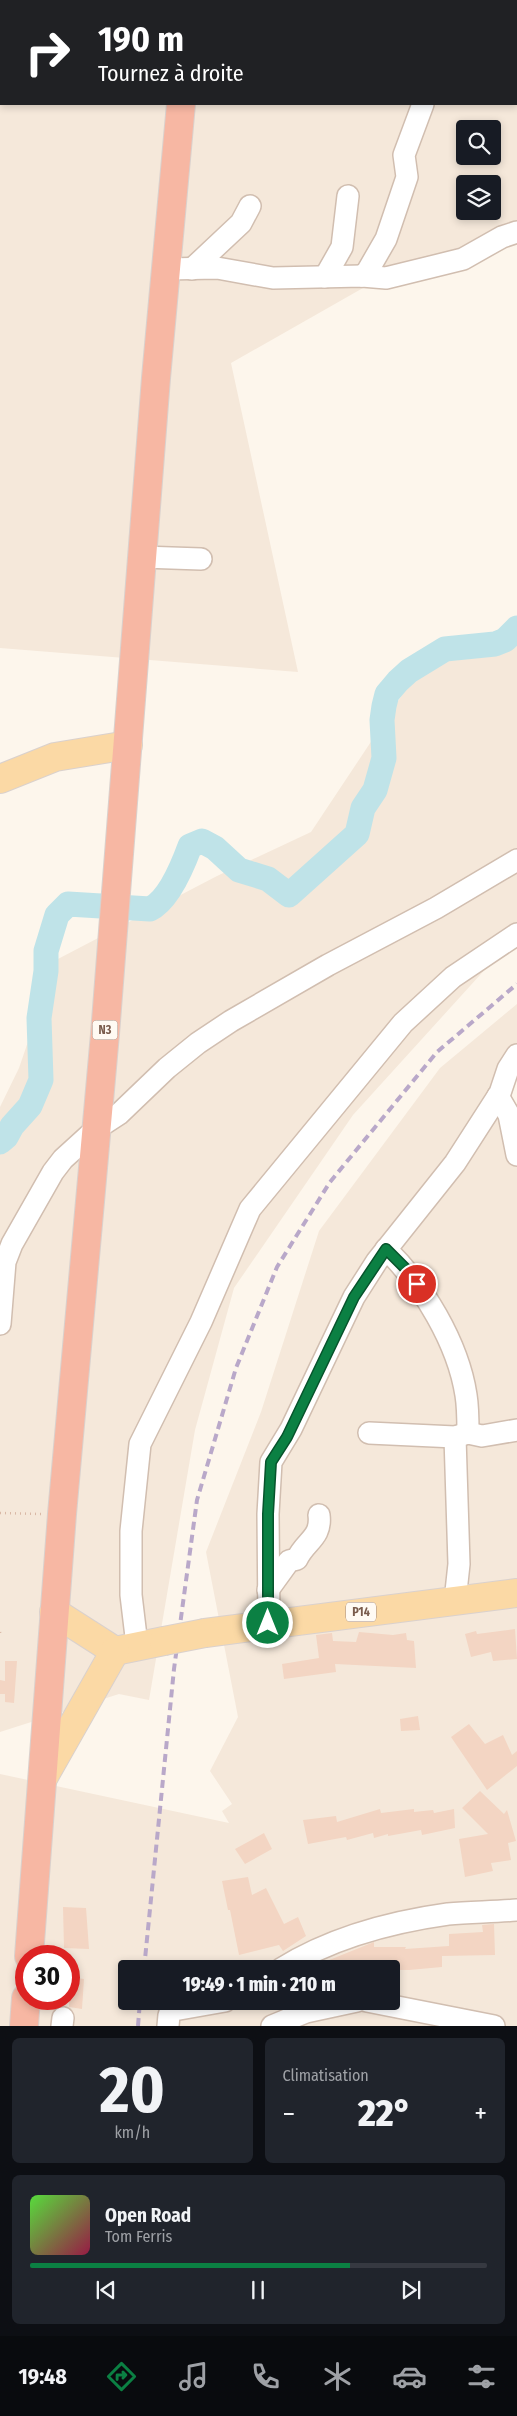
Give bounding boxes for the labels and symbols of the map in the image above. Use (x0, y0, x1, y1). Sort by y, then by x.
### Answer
road number: N3 (92, 1020, 118, 1040)
pin (396, 1263, 438, 1305)
position arrow (241, 1596, 293, 1648)
road number: P14 (346, 1602, 376, 1621)
speed limit sign: 30 (15, 1945, 80, 2010)

